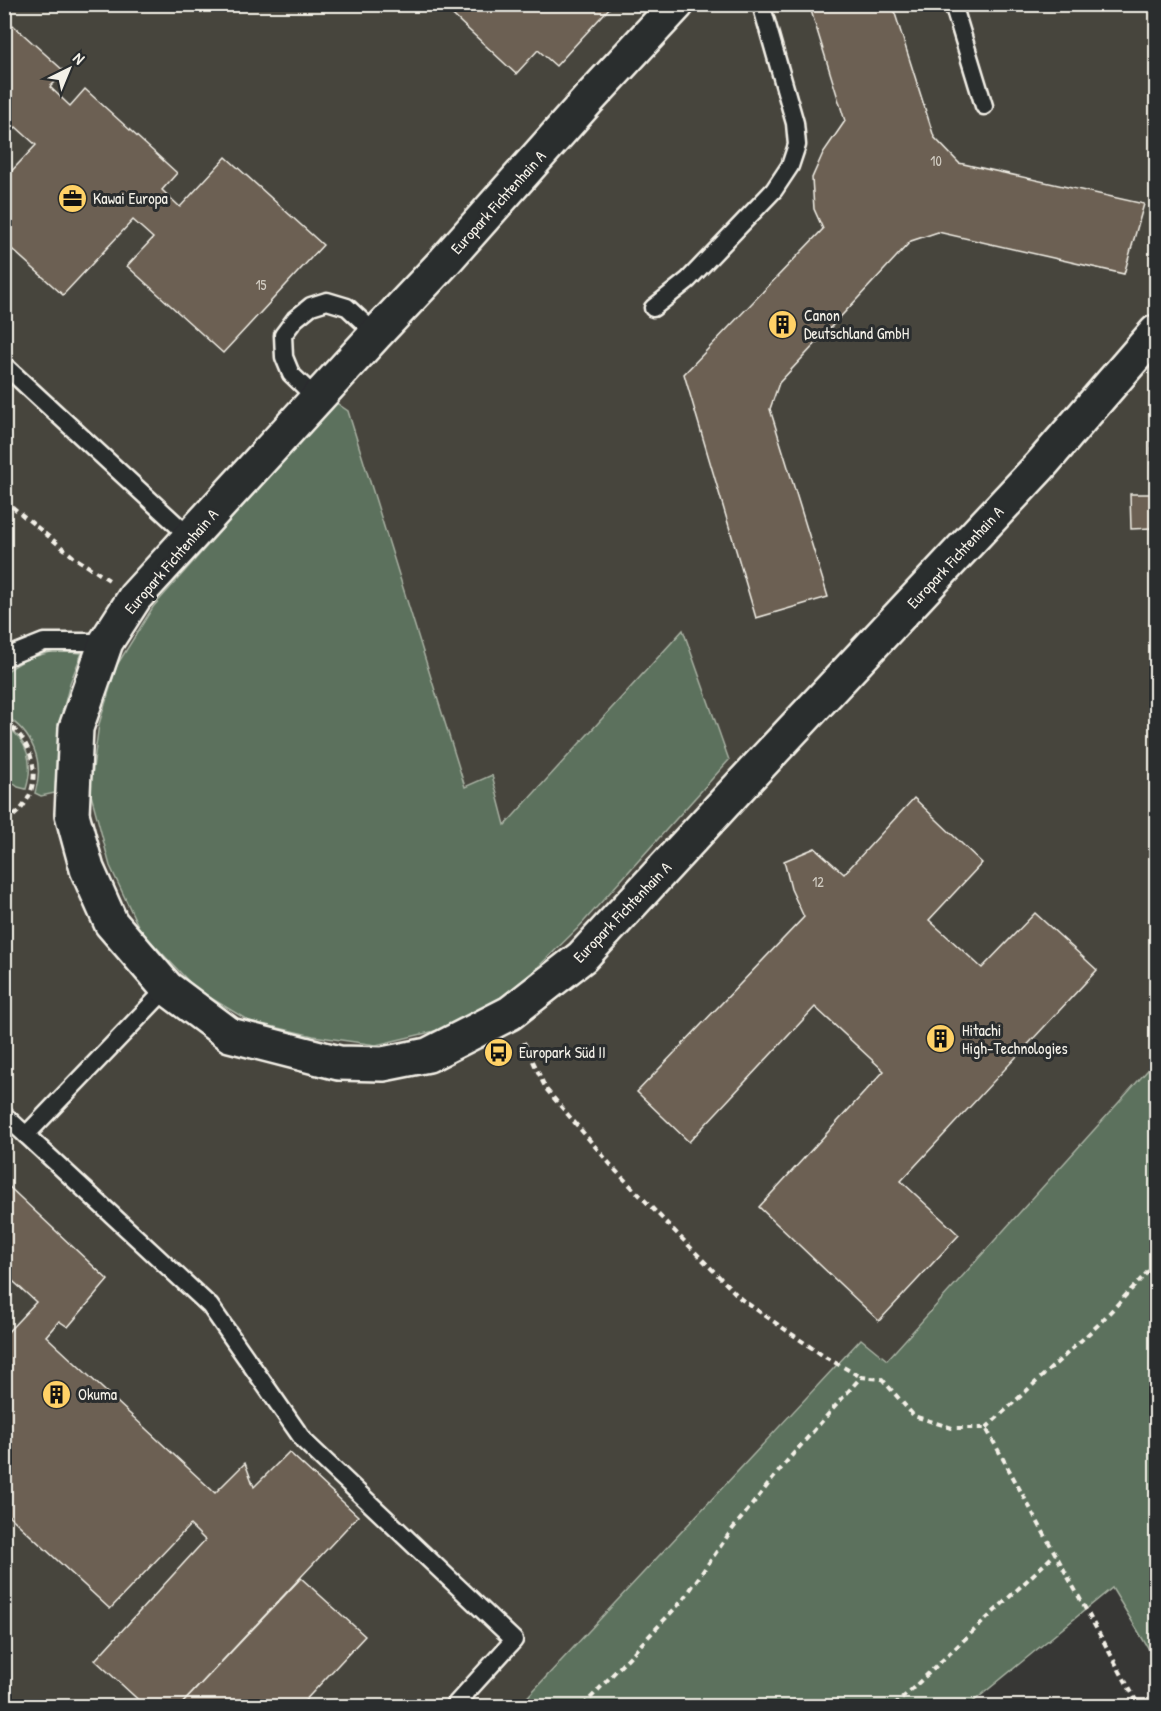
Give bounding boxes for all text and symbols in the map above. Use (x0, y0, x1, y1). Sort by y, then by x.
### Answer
north arrow (39, 39, 99, 99)
text: N (69, 47, 90, 69)
street label: Europark Fichtenhain A (445, 145, 551, 259)
house number: 10 (930, 151, 942, 170)
office icon: Kawai Europa (56, 182, 88, 214)
place label: Kawai Europa (93, 187, 168, 209)
house number: 15 (255, 275, 267, 294)
place label: Canon Deutschland GmbH (804, 304, 909, 344)
building icon: Canon Deutschland GmbH (767, 308, 799, 340)
street label: Europark Fichtenhain A (902, 501, 1008, 613)
street label: Europark Fichtenhain A (119, 504, 223, 618)
street label: Europark Fichtenhain A (568, 857, 676, 967)
house number: 12 (812, 872, 824, 891)
place label: Hitachi High-Technologies (962, 1019, 1068, 1059)
building icon: Hitachi High-Technologies (925, 1023, 957, 1055)
bus stop icon: Europark Süd II (482, 1036, 514, 1068)
place label: Europark Süd II (519, 1041, 606, 1063)
building icon: Okuma (41, 1378, 73, 1410)
place label: Okuma (78, 1383, 117, 1405)

